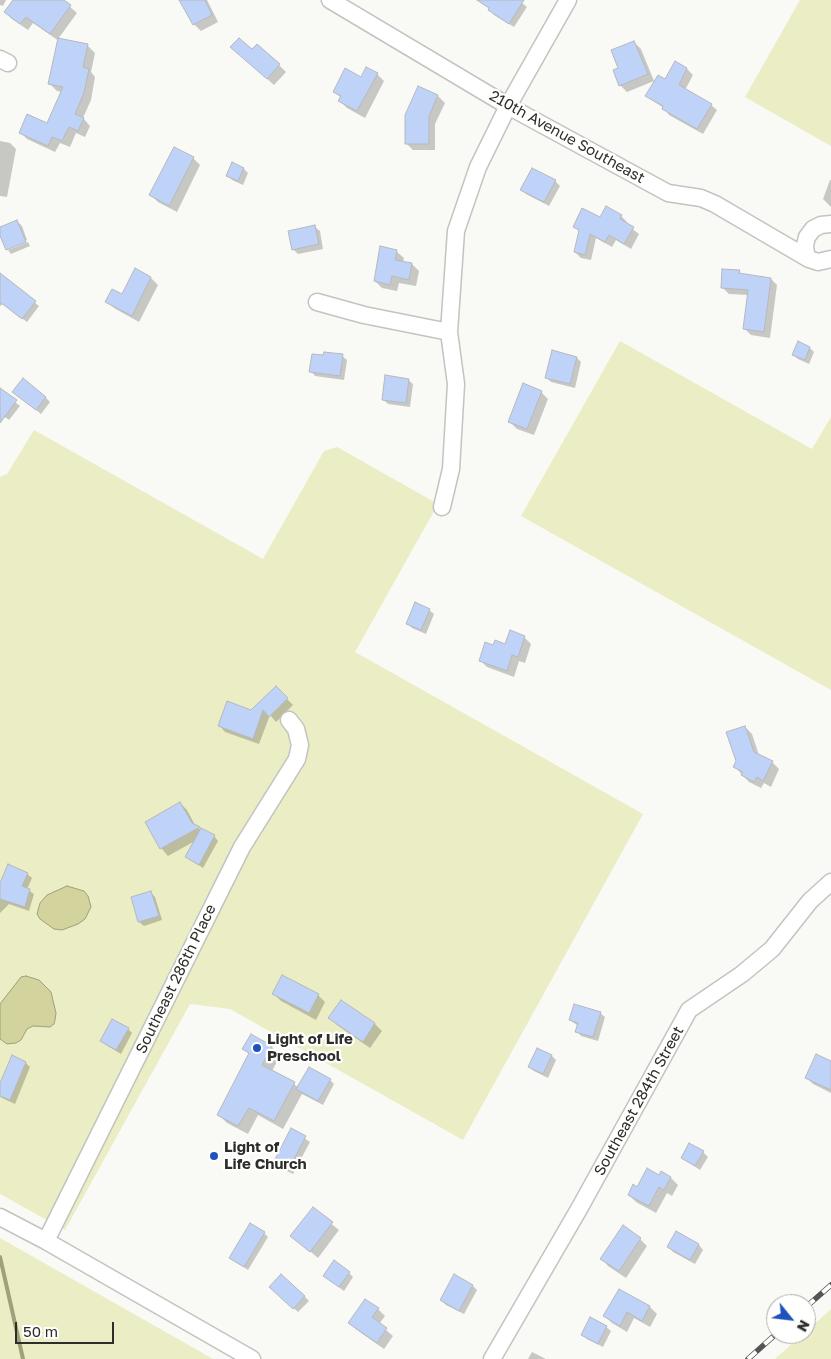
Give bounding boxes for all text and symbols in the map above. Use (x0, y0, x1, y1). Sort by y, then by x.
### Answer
street label: 210th Avenue Southeast (486, 87, 648, 187)
street label: Southeast 286th Place (132, 902, 220, 1056)
street label: Southeast 284th Street (590, 1023, 688, 1179)
place label: Light of Life Preschool (267, 1030, 353, 1065)
marker: Light of Life Preschool (251, 1042, 263, 1054)
place label: Light of Life Church (224, 1138, 307, 1173)
marker: Light of Life Church (208, 1150, 220, 1162)
north arrow (766, 1294, 816, 1344)
scale bar (18, 1312, 116, 1344)
text: N (794, 1317, 814, 1335)
text: 50 m (23, 1322, 58, 1340)

